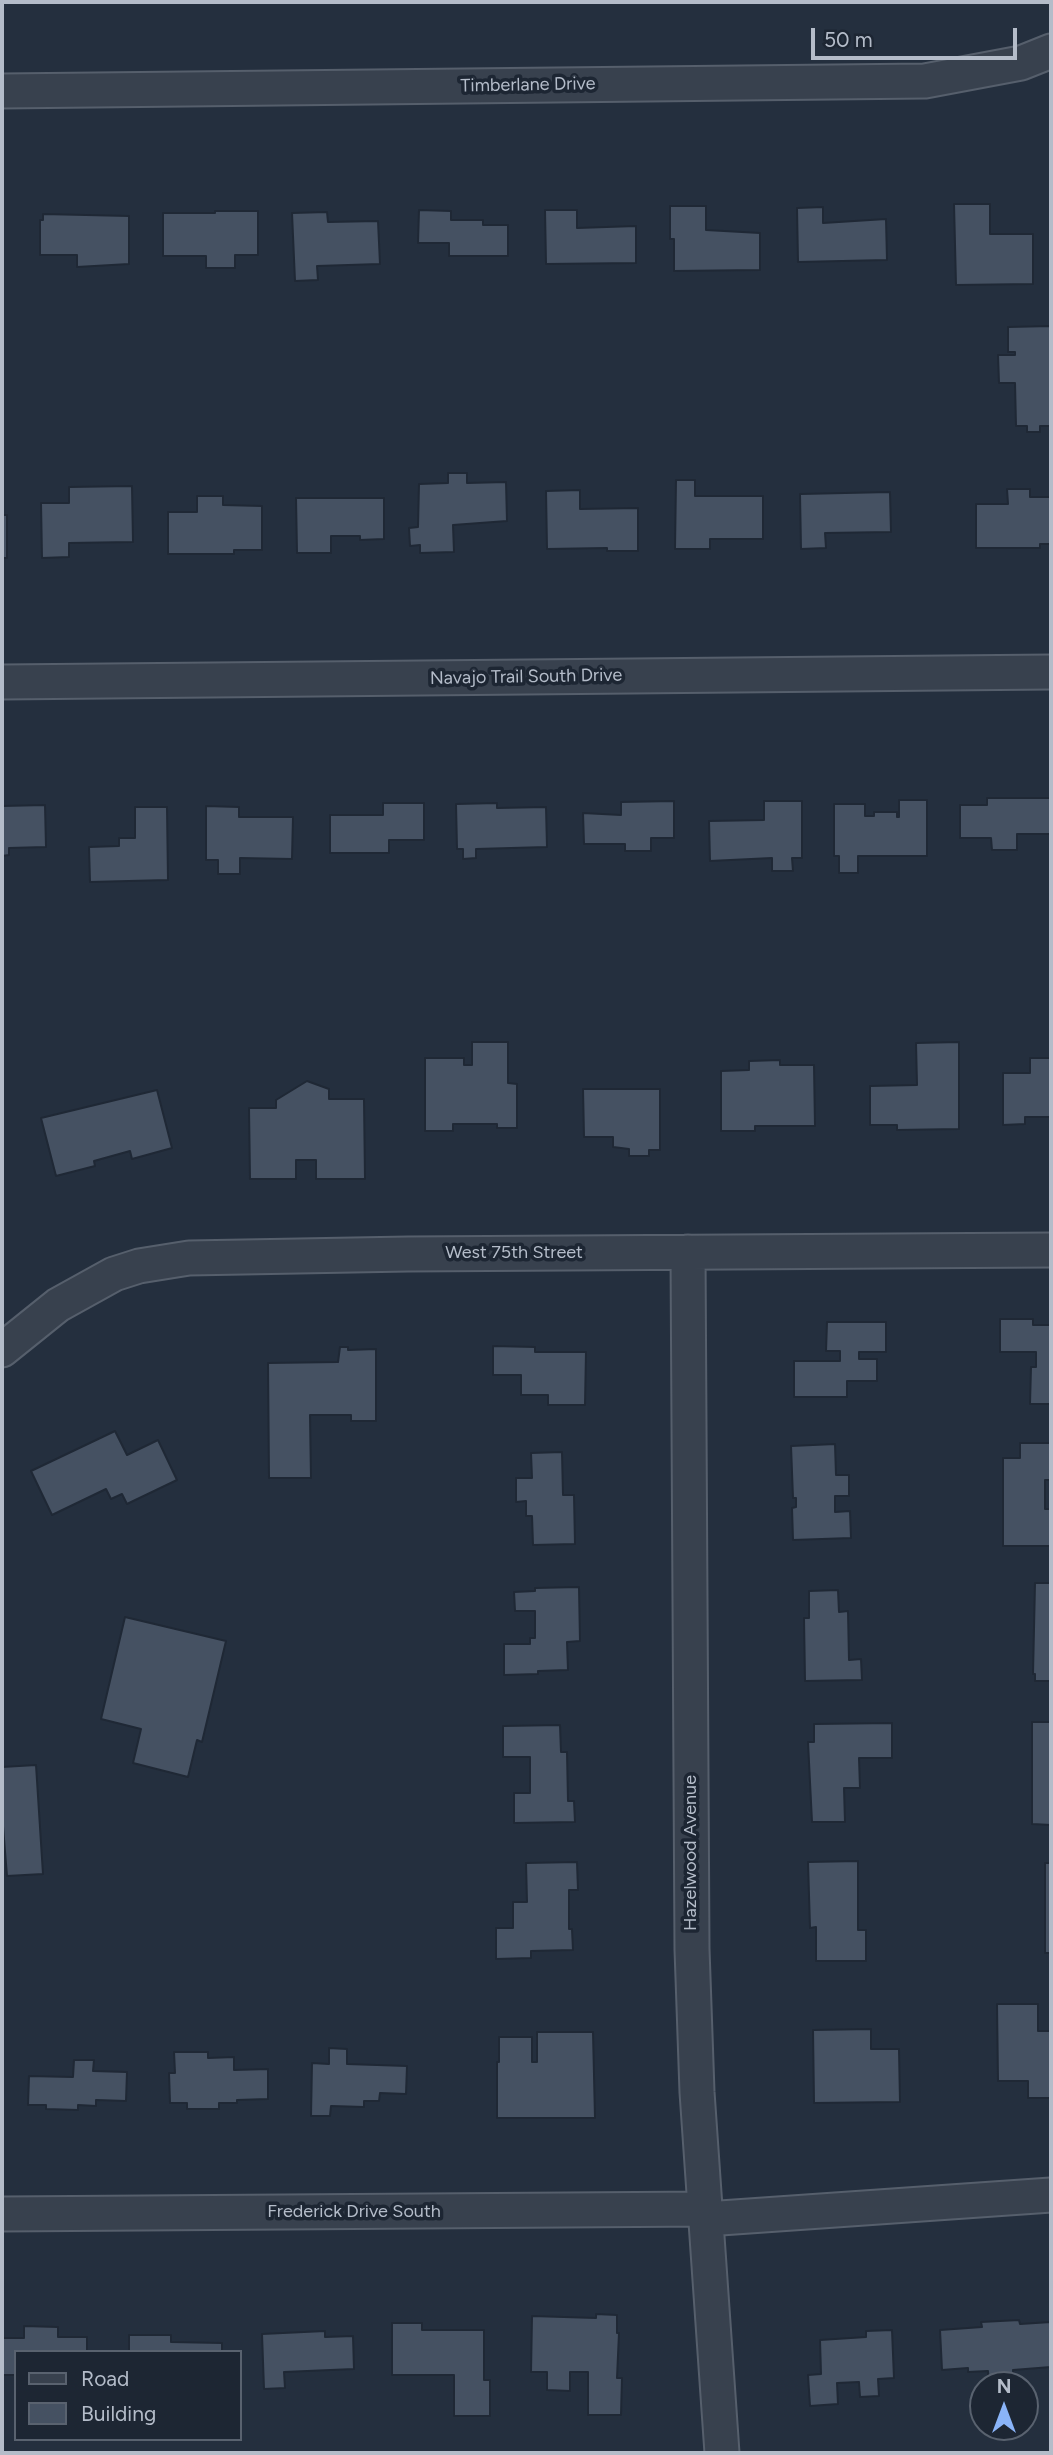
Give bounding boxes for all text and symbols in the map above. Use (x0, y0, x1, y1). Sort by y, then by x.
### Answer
scale bar (815, 14, 1021, 58)
text: 50 m (824, 27, 873, 52)
street label: Timberlane Drive (460, 73, 596, 97)
street label: Navajo Trail South Drive (430, 665, 622, 689)
street label: West 75th Street (445, 1242, 583, 1264)
street label: Hazelwood Avenue (680, 1775, 702, 1931)
street label: Frederick Drive South (267, 2201, 441, 2223)
legend (14, 2350, 242, 2441)
text: Road (81, 2366, 129, 2391)
north arrow (969, 2371, 1039, 2441)
text: N (997, 2375, 1011, 2398)
text: Building (81, 2401, 156, 2426)

